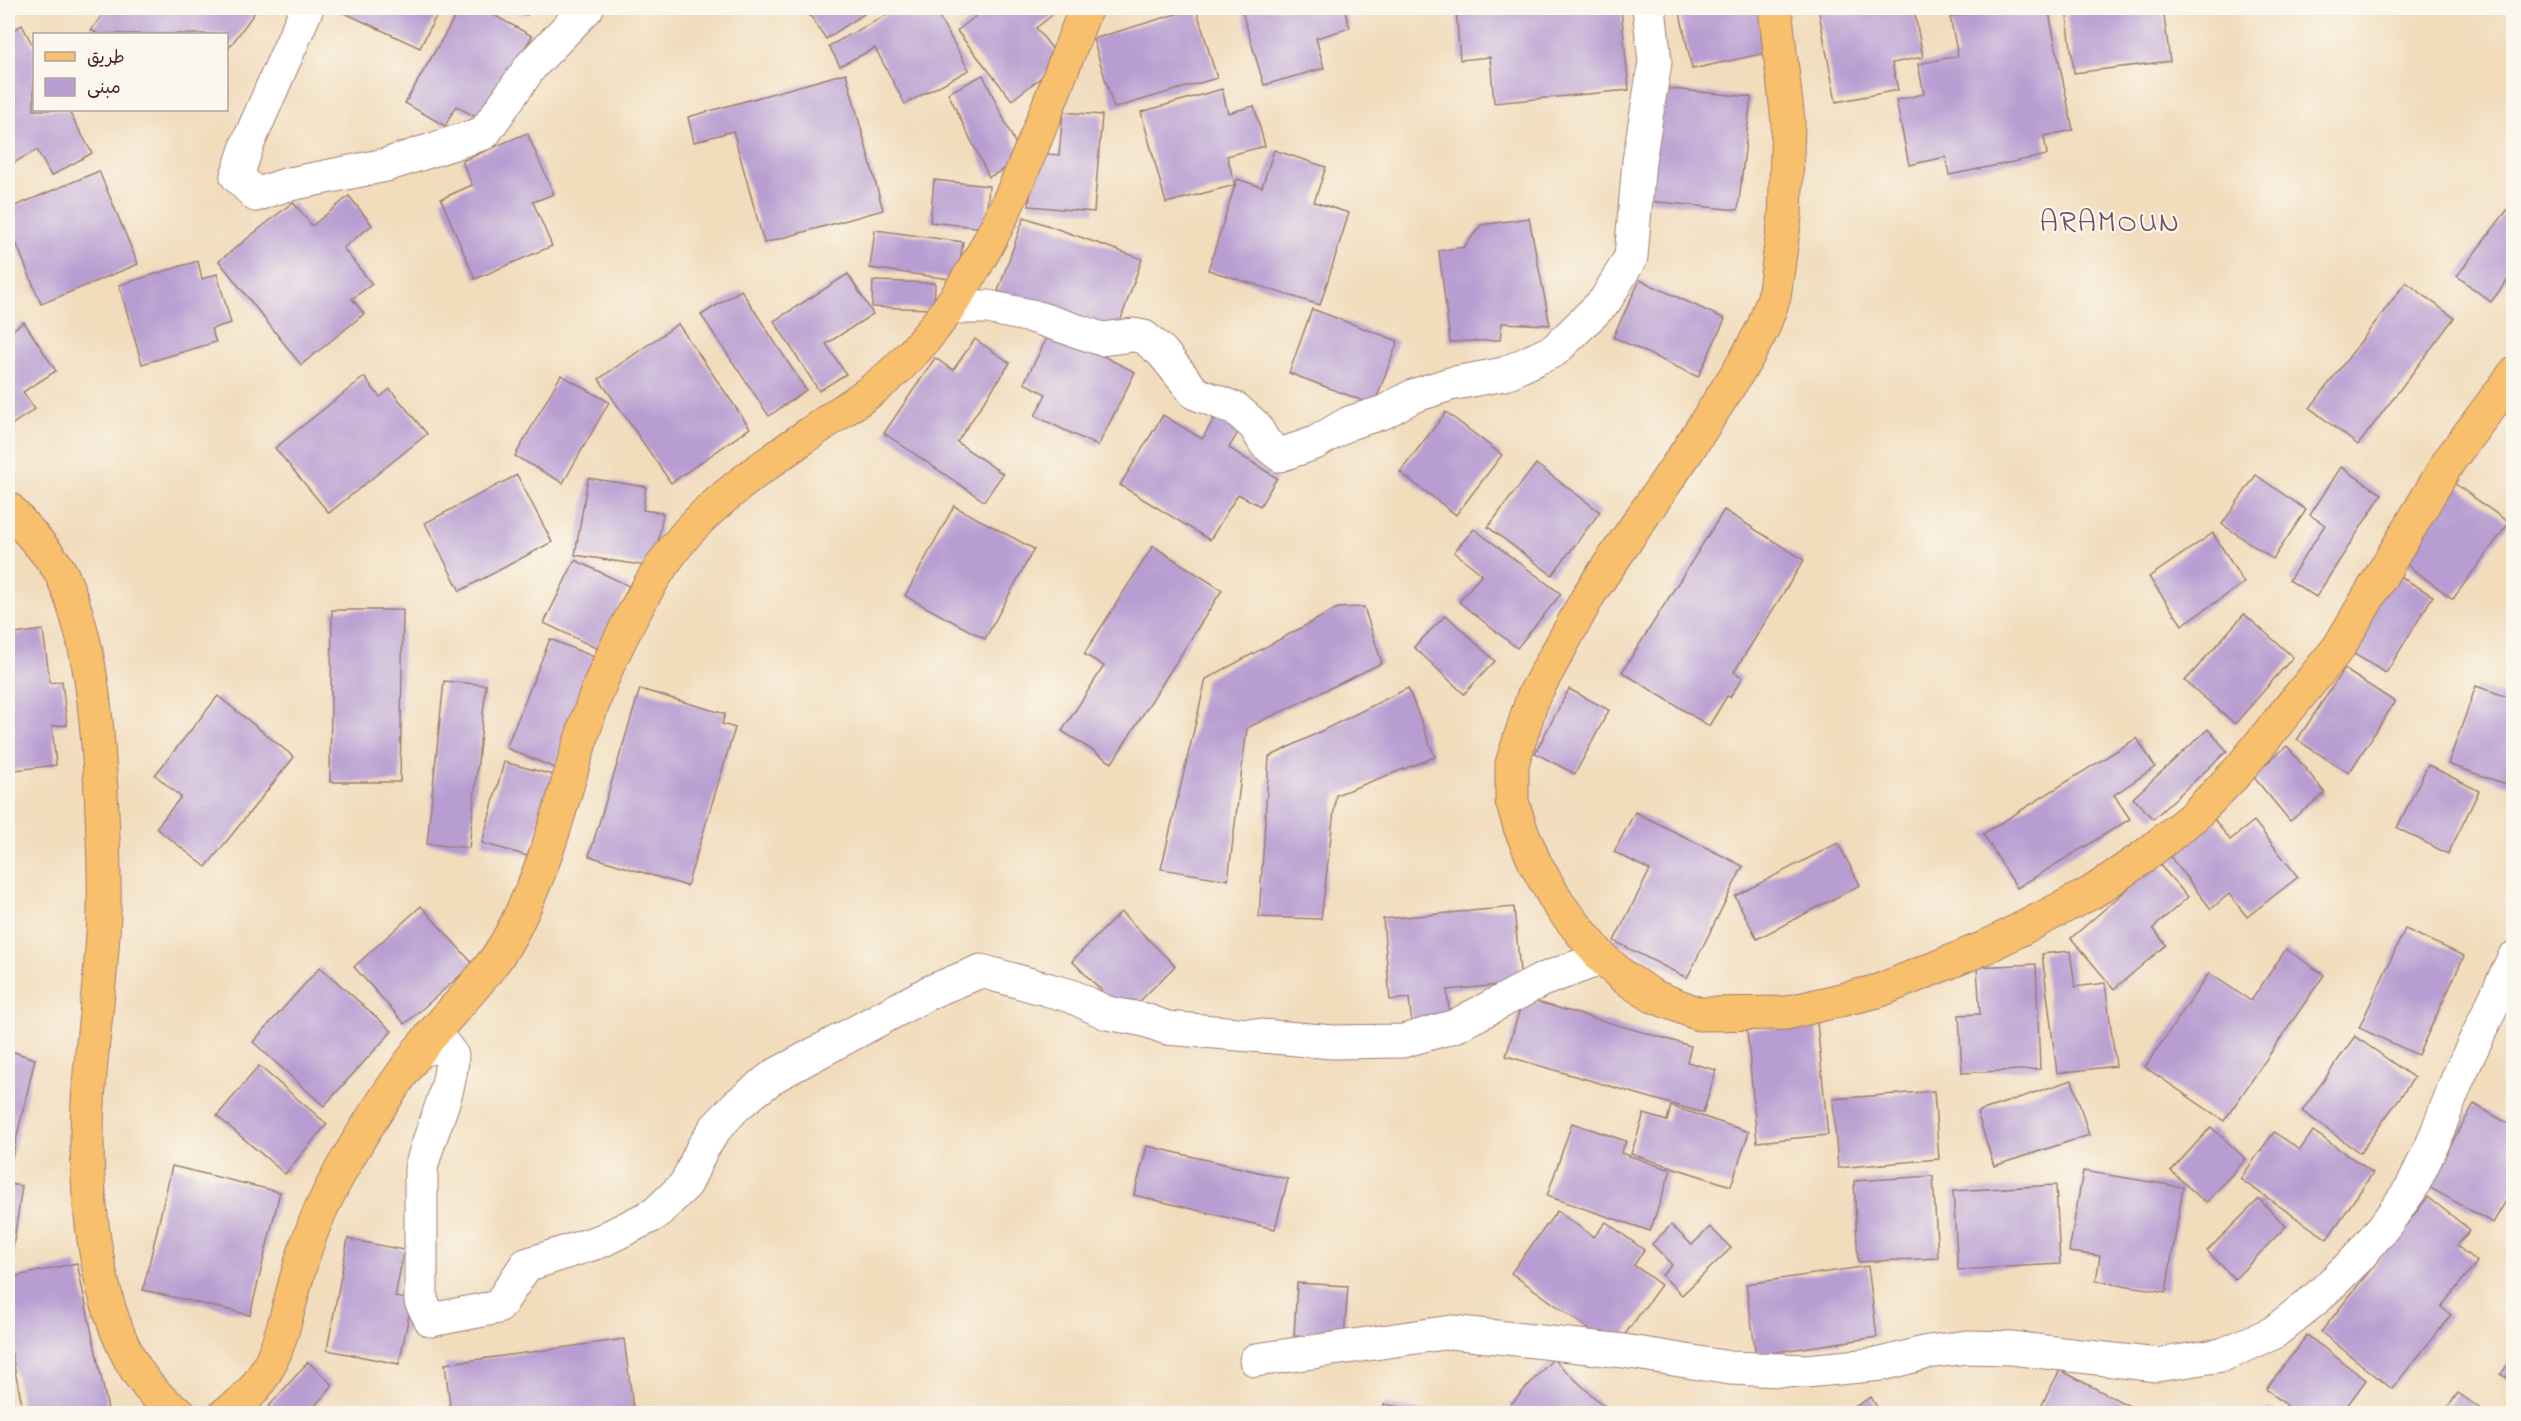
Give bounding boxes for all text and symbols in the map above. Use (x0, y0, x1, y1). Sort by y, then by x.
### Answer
legend (33, 33, 228, 111)
text: طريق (87, 46, 125, 72)
text: مبنى (87, 76, 121, 102)
district label: ARAMOUN (2039, 202, 2181, 246)

